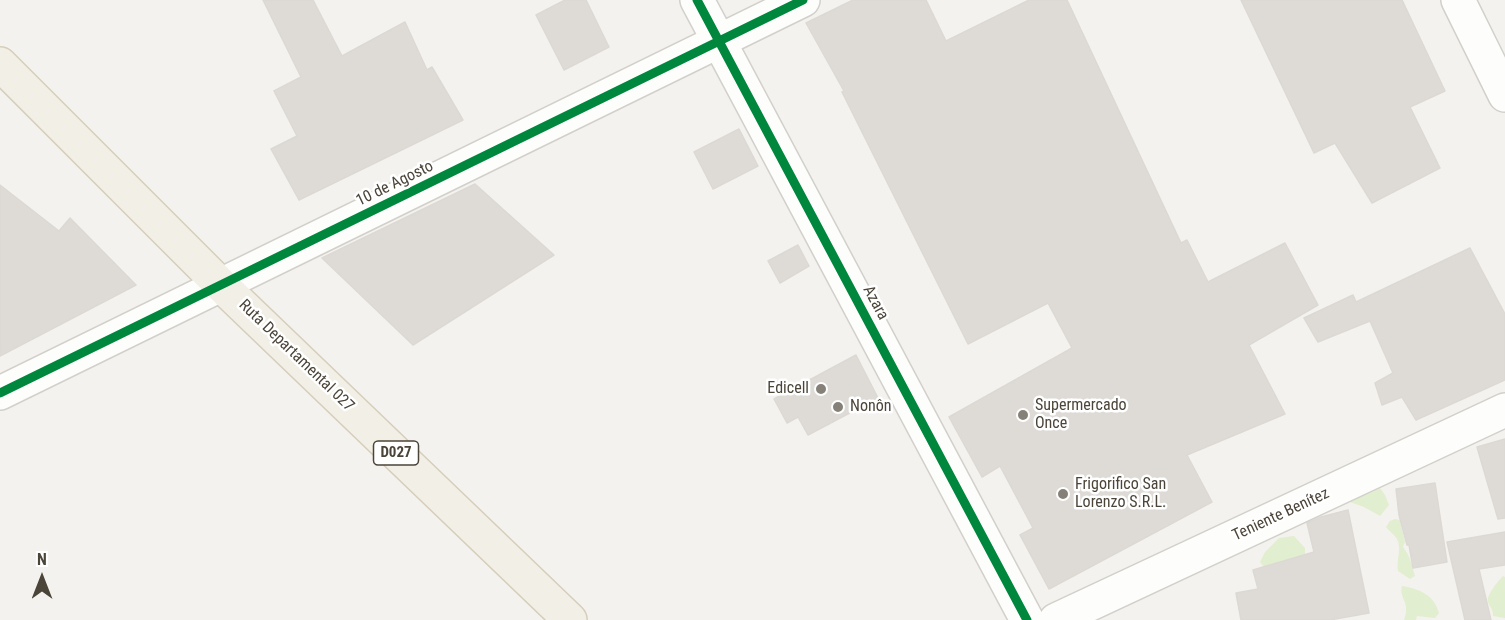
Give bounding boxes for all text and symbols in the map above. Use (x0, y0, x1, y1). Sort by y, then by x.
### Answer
street label: 10 de Agosto (353, 157, 437, 211)
street label: Azara (858, 282, 892, 324)
street label: Ruta Departamental 027 (234, 296, 358, 416)
place label: Edicell (767, 379, 809, 399)
marker: Edicell (814, 382, 828, 396)
place label: Supermercado Once (1035, 396, 1127, 434)
place label: Nonôn (850, 397, 891, 417)
marker: Nonôn (831, 400, 845, 414)
marker: Supermercado Once (1016, 408, 1030, 422)
road number: D027 (374, 441, 418, 465)
place label: Frigorifico San Lorenzo S.R.L. (1075, 475, 1166, 513)
street label: Teniente Benítez (1230, 484, 1332, 546)
marker: Frigorifico San Lorenzo S.R.L. (1056, 487, 1070, 501)
north arrow (12, 548, 72, 608)
text: N (37, 550, 47, 569)

